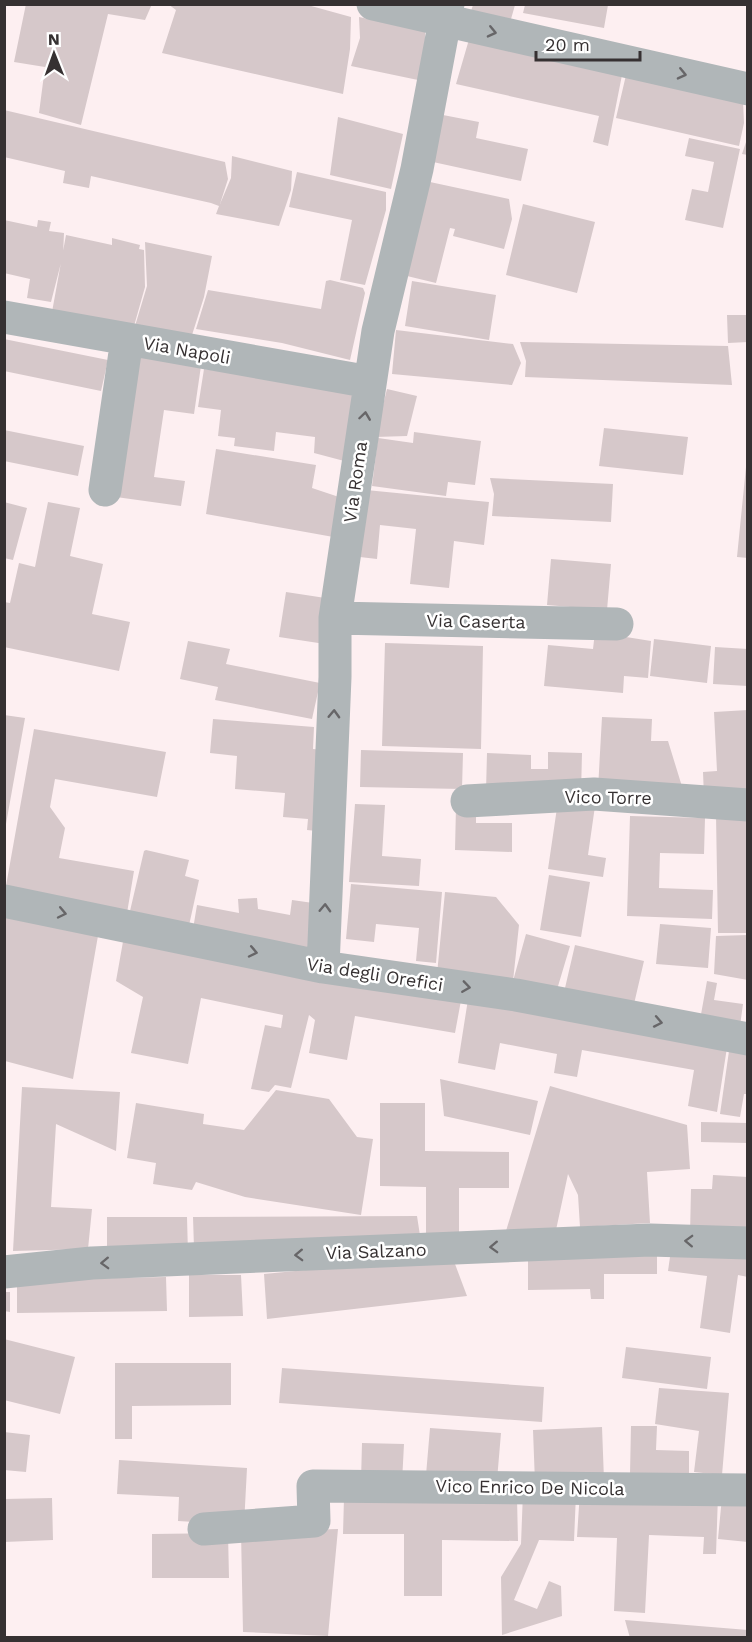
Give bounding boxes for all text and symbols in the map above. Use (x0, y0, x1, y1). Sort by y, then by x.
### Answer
north arrow (24, 24, 84, 84)
scale bar (536, 24, 640, 62)
one-way arrow (486, 25, 496, 38)
text: N (48, 30, 60, 49)
text: 20 m (545, 34, 590, 55)
one-way arrow (677, 67, 687, 80)
street label: Via Napoli (142, 332, 232, 368)
one-way arrow (359, 411, 371, 420)
street label: Via Roma (339, 440, 371, 524)
street label: Via Caserta (426, 610, 526, 632)
one-way arrow (327, 709, 340, 718)
street label: Vico Torre (564, 786, 652, 808)
one-way arrow (319, 904, 332, 913)
one-way arrow (57, 906, 67, 919)
one-way arrow (247, 945, 257, 958)
street label: Via degli Orefici (305, 953, 445, 995)
one-way arrow (461, 981, 470, 993)
one-way arrow (652, 1015, 662, 1028)
one-way arrow (685, 1235, 694, 1248)
street label: Via Salzano (325, 1239, 427, 1263)
one-way arrow (490, 1240, 499, 1253)
one-way arrow (295, 1248, 304, 1261)
one-way arrow (100, 1256, 109, 1269)
street label: Vico Enrico De Nicola (435, 1475, 625, 1499)

